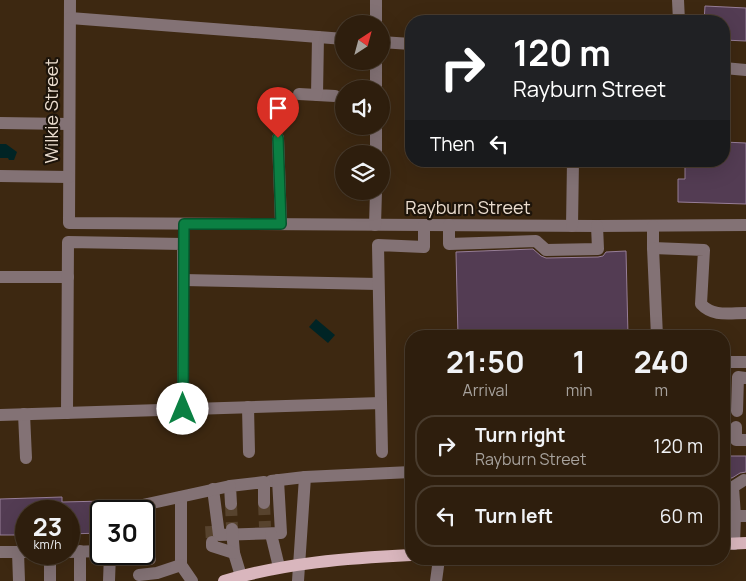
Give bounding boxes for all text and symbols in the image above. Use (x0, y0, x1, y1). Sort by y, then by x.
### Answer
north arrow (335, 15, 390, 70)
map controls (335, 15, 390, 200)
text: 120 m (513, 29, 611, 77)
icon: right (430, 35, 495, 100)
street label: Wilkie Street (39, 58, 63, 164)
text: Rayburn Street (513, 74, 666, 104)
button: sound (335, 80, 390, 135)
pin (257, 87, 299, 138)
icon: arrive (264, 94, 292, 122)
icon: left (485, 130, 513, 158)
text: Then (430, 131, 475, 157)
button: layers (335, 145, 390, 200)
street label: Rayburn Street (405, 195, 531, 219)
text: 21:50 (446, 341, 525, 382)
text: 1 (573, 341, 586, 382)
text: 240 (634, 341, 689, 382)
text: Arrival (463, 379, 508, 401)
text: min (566, 379, 593, 401)
text: m (655, 379, 668, 401)
position arrow (156, 382, 208, 434)
text: Turn right (475, 422, 565, 448)
icon: right (432, 432, 460, 460)
text: 120 m (653, 433, 703, 459)
text: Rayburn Street (475, 448, 586, 470)
speed limit sign: 30 (90, 500, 155, 565)
icon: left (432, 502, 460, 530)
text: Turn left (475, 503, 553, 529)
text: 60 m (660, 503, 703, 529)
text: 23 (33, 509, 62, 544)
text: km/h (34, 536, 61, 553)

